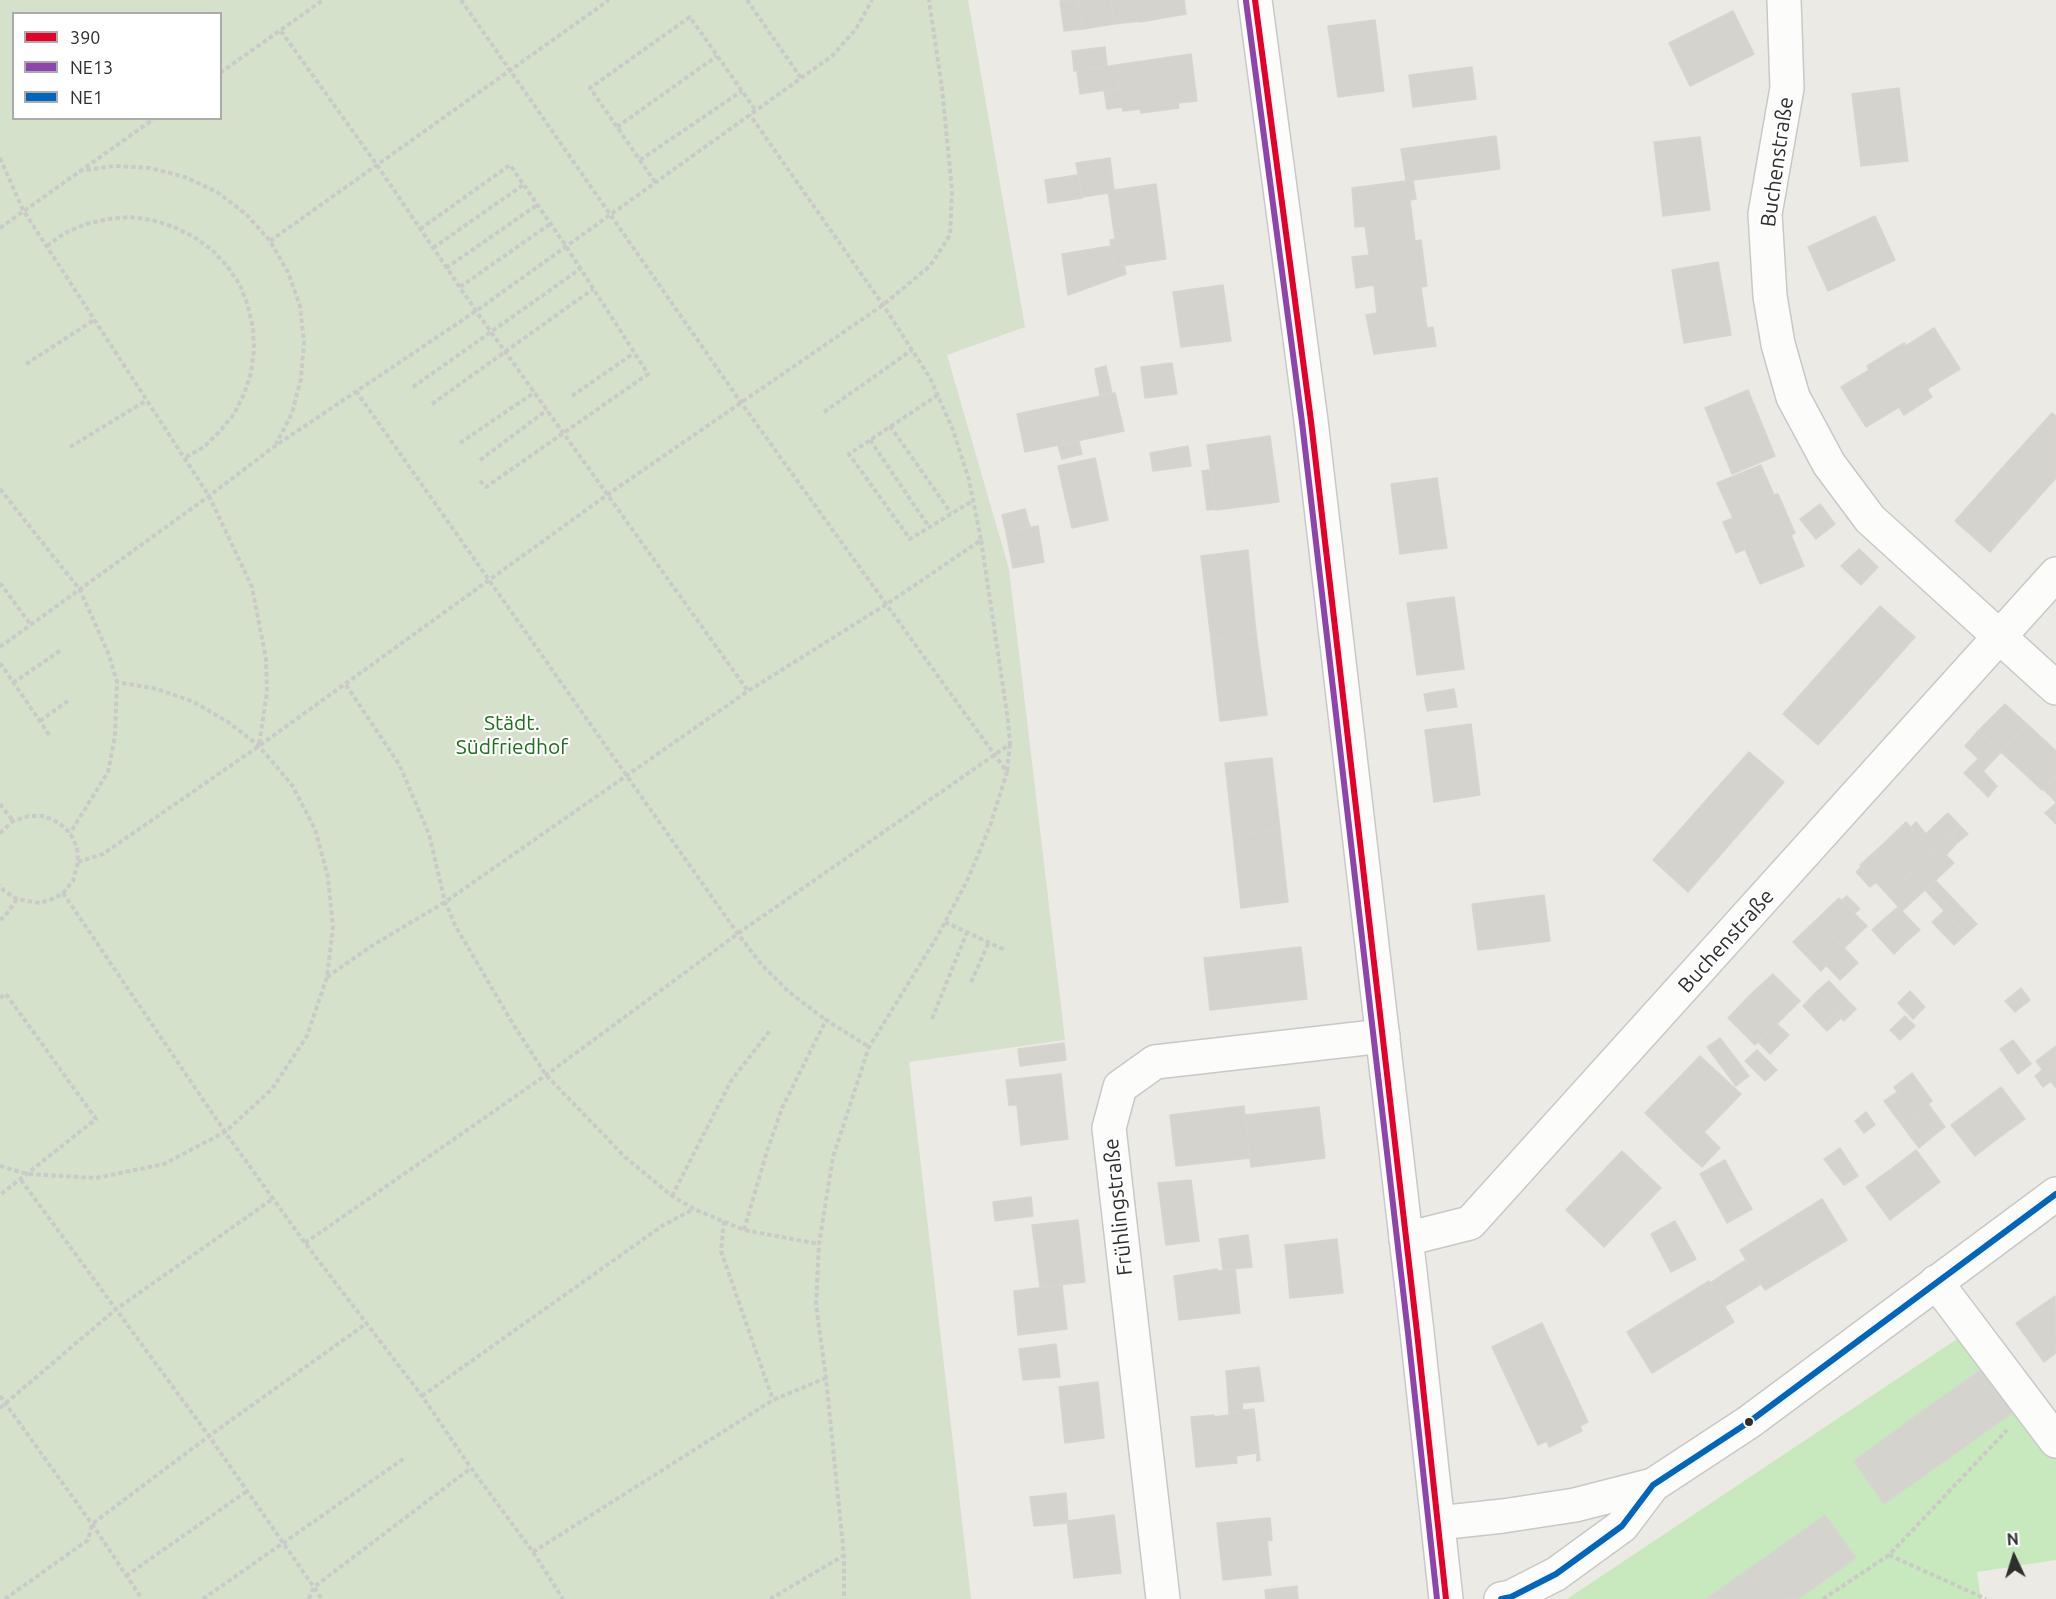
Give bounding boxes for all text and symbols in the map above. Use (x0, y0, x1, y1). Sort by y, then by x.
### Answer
legend (12, 12, 222, 120)
text: 390 (70, 27, 100, 47)
text: NE13 (70, 57, 113, 77)
text: NE1 (70, 87, 103, 107)
street label: Buchenstraße (1755, 95, 1799, 229)
park label: Städt. Südfriedhof (456, 710, 568, 760)
street label: Buchenstraße (1673, 884, 1779, 998)
street label: Frühlingstraße (1098, 1137, 1138, 1277)
unlabelled marker (1743, 1416, 1755, 1428)
north arrow (1984, 1527, 2044, 1587)
text: N (2006, 1530, 2019, 1548)

